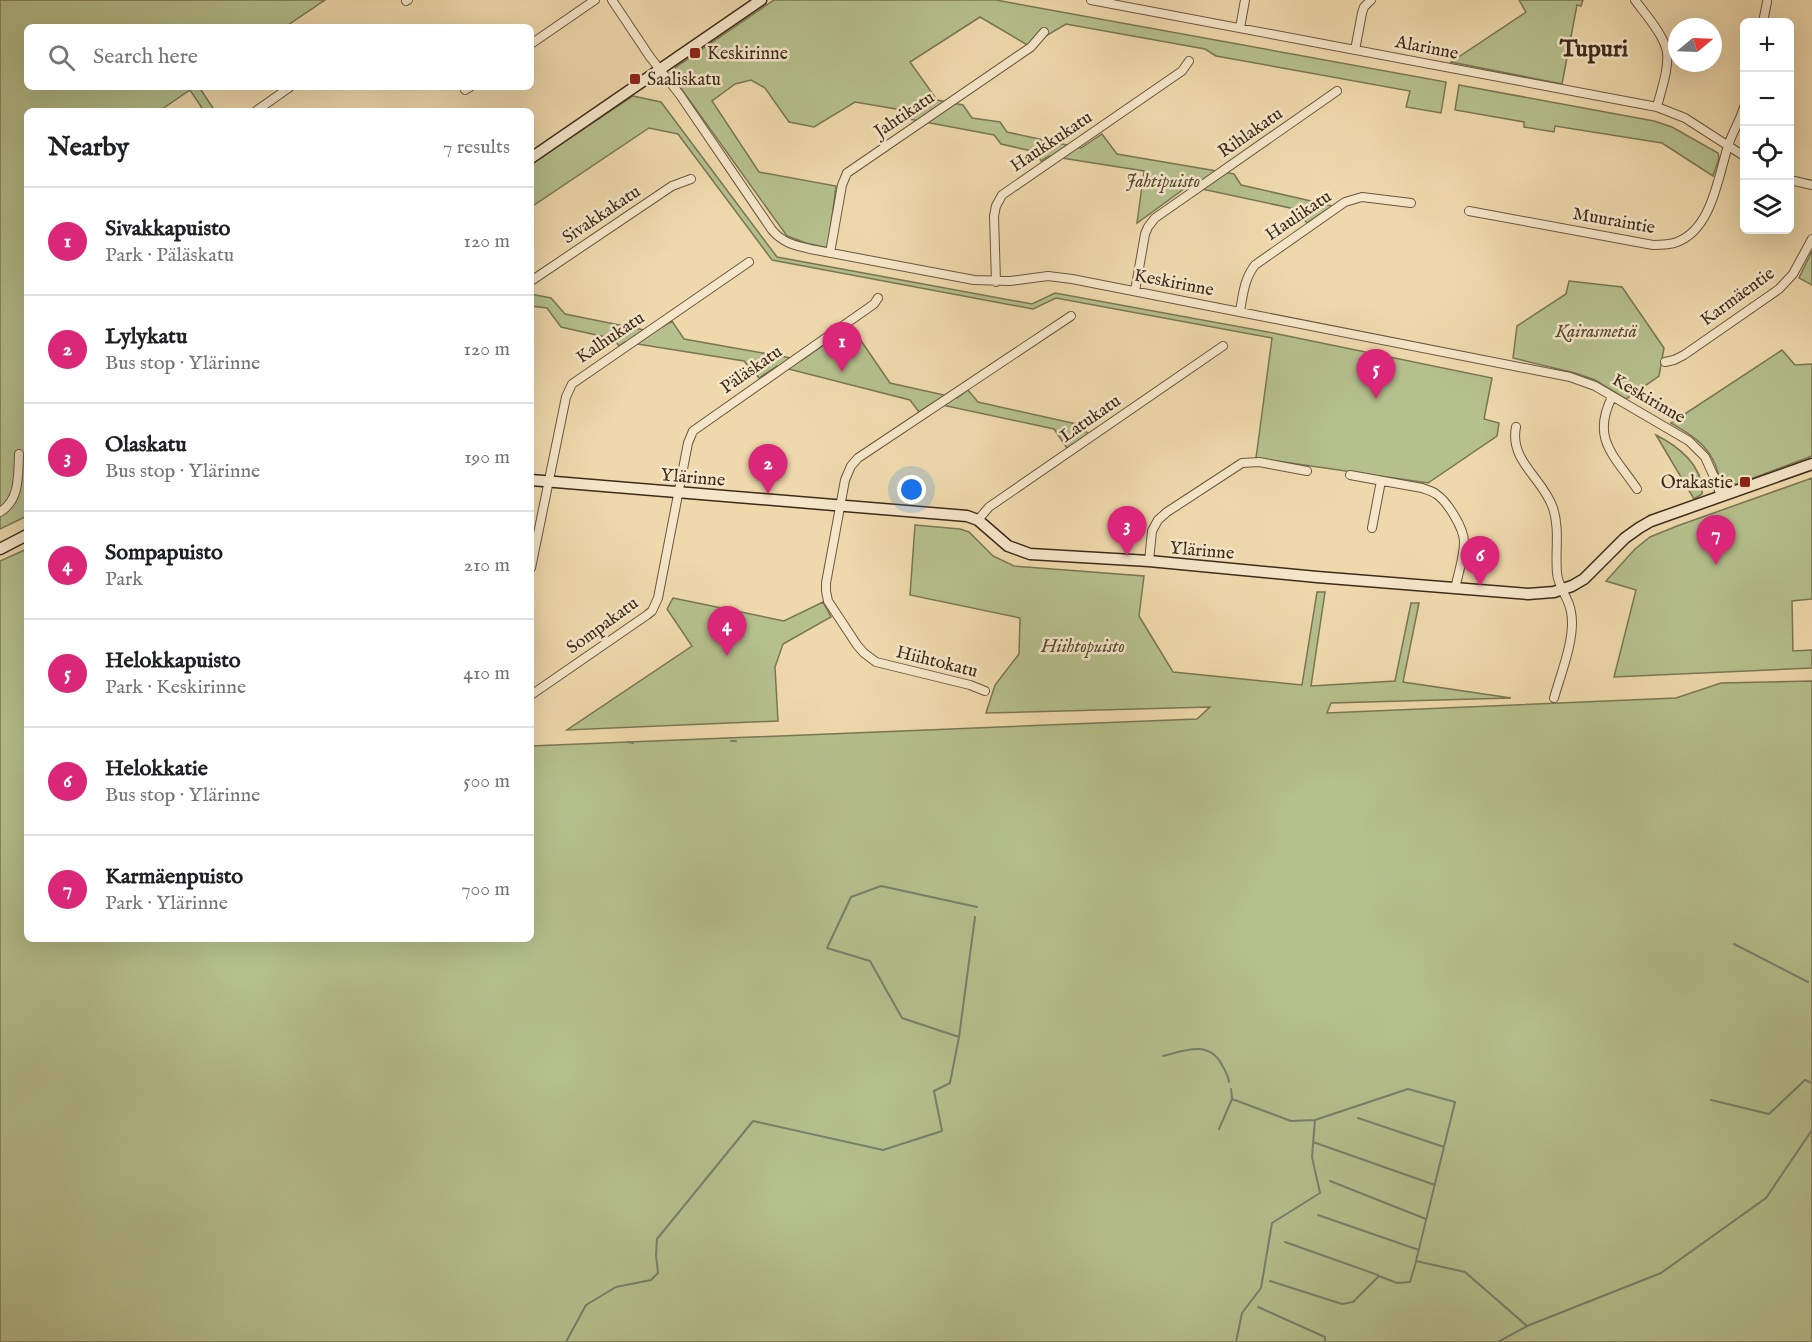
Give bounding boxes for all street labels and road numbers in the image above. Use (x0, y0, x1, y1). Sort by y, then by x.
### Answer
street label: Alarinne (1392, 31, 1460, 66)
street label: Jahtikatu (869, 87, 940, 145)
street label: Rihlakatu (1214, 103, 1288, 164)
street label: Haukkukatu (1006, 106, 1097, 178)
street label: Sivakkakatu (558, 181, 645, 250)
street label: Haulikatu (1261, 186, 1336, 247)
street label: Muuraintie (1571, 203, 1657, 240)
street label: Karmäentie (1696, 263, 1779, 332)
street label: Keskirinne (1132, 264, 1216, 302)
street label: Kalhukatu (572, 307, 649, 369)
street label: Päläskatu (717, 341, 787, 400)
street label: Keskirinne (1607, 369, 1689, 429)
street label: Latukatu (1056, 390, 1126, 448)
street label: Ylärinne (660, 464, 726, 493)
street label: Ylärinne (1169, 537, 1235, 566)
street label: Sompakatu (562, 592, 643, 660)
street label: Hiihtokatu (893, 641, 980, 684)

